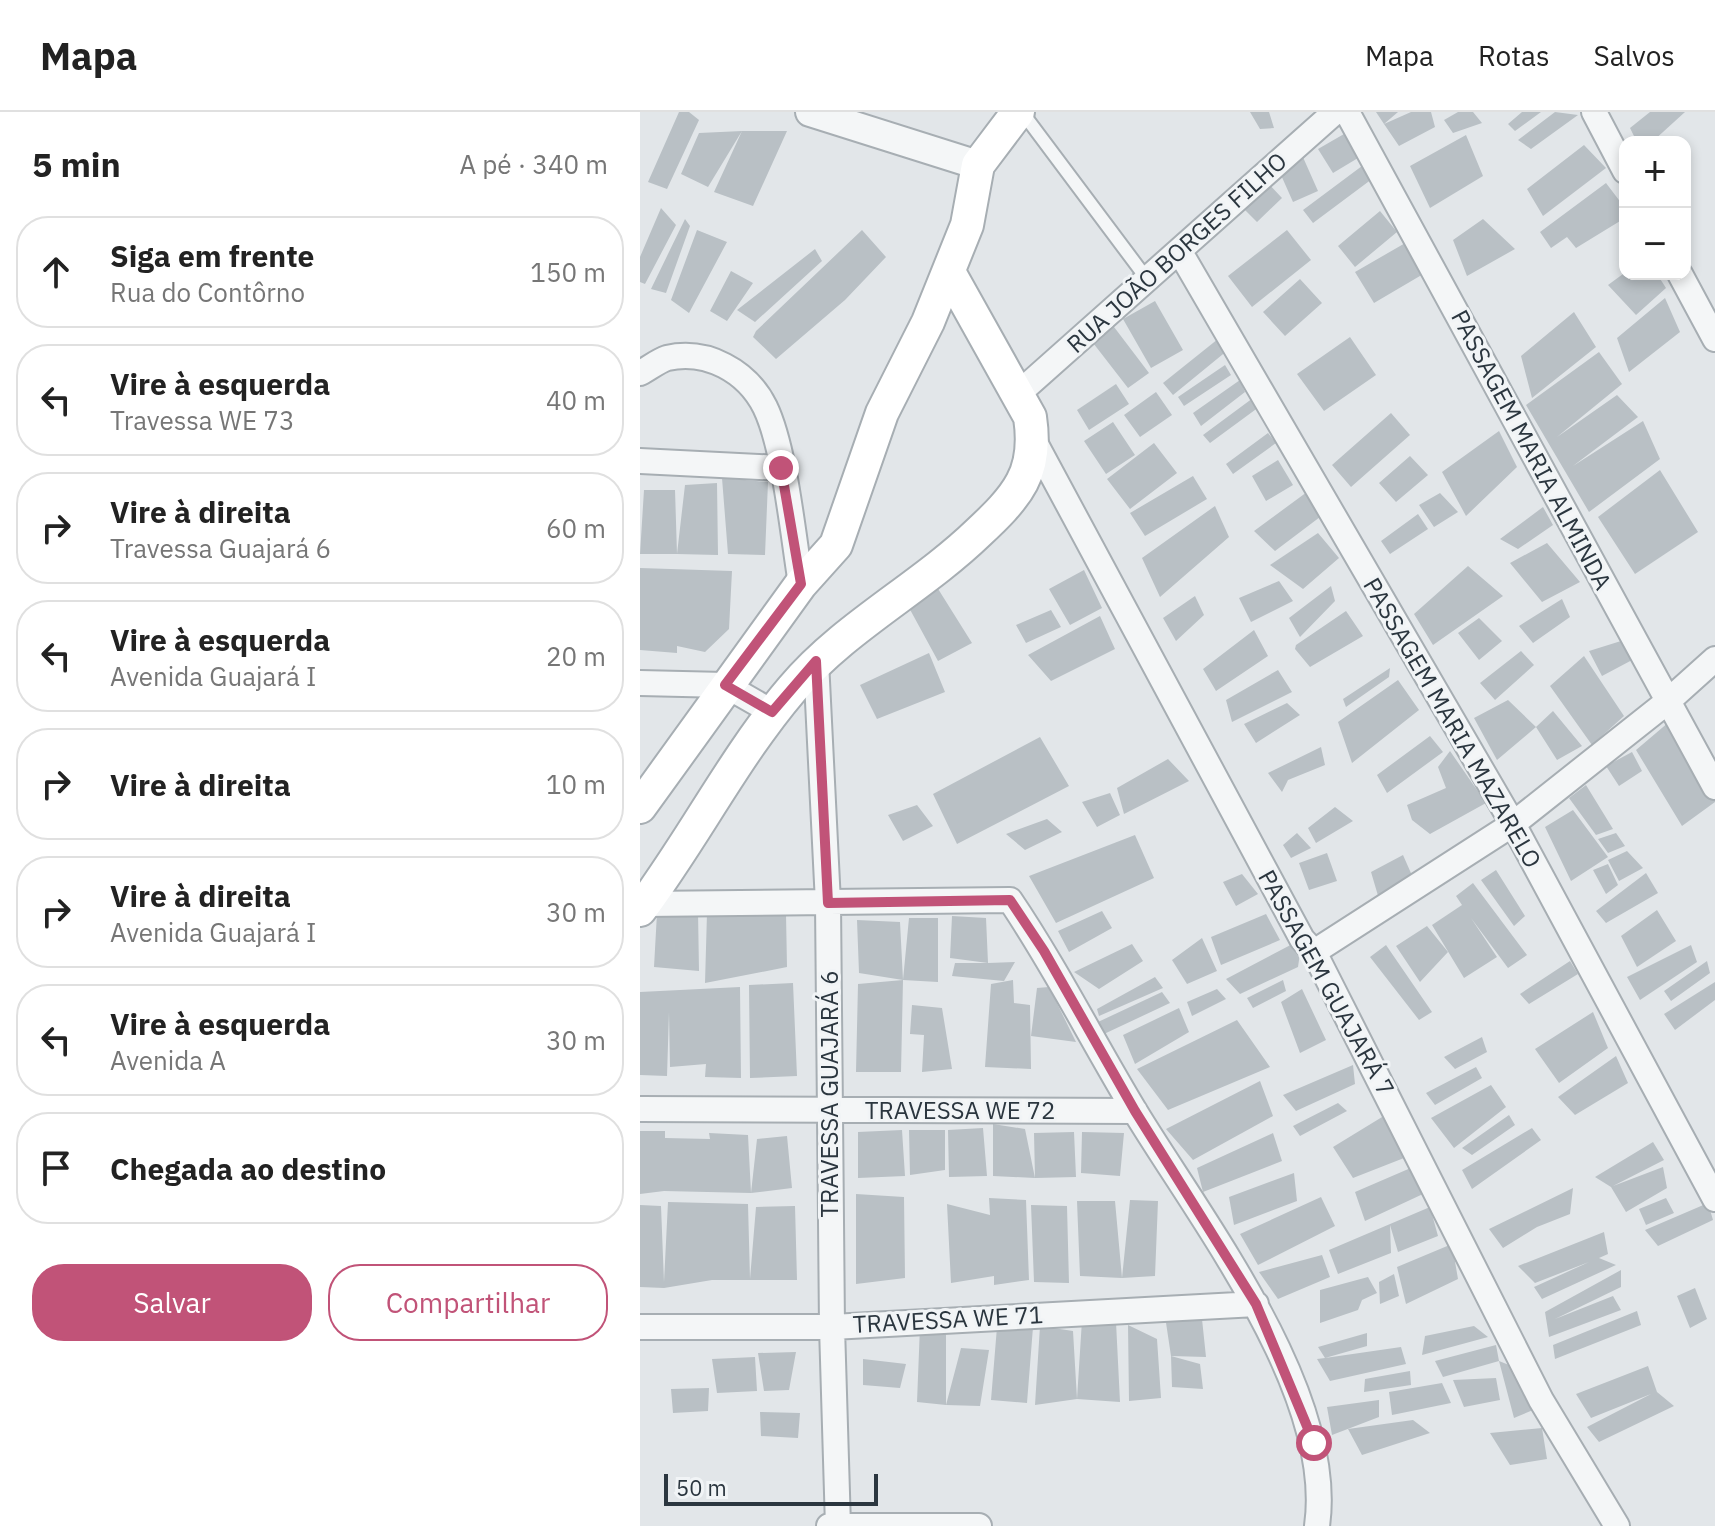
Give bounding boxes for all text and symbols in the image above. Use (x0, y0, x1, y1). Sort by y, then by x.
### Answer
text: Mapa (40, 31, 137, 80)
text: Mapa (1365, 37, 1434, 74)
text: Rotas (1478, 37, 1550, 74)
text: Salvos (1594, 37, 1675, 74)
map controls (1619, 136, 1691, 280)
button: + (1619, 136, 1691, 208)
text: 5 min (32, 142, 121, 186)
street label: RUA JOÃO BORGES FILHO (1059, 145, 1293, 360)
text: A pé · 340 m (459, 147, 608, 181)
button: − (1619, 208, 1691, 280)
text: Siga em frente (110, 236, 314, 275)
icon: ahead (34, 250, 78, 294)
text: 150 m (530, 255, 606, 289)
text: Rua do Contôrno (110, 275, 305, 309)
street label: PASSAGEM MARIA ALMINDA (1444, 304, 1619, 595)
text: Vire à esquerda (110, 364, 330, 403)
icon: left (34, 378, 78, 422)
text: 40 m (546, 383, 606, 417)
text: Travessa WE 73 (110, 403, 295, 437)
route end (763, 450, 799, 486)
text: Vire à direita (110, 492, 291, 531)
icon: right (34, 506, 78, 550)
text: 60 m (546, 511, 606, 545)
text: Travessa Guajará 6 (110, 531, 331, 565)
street label: PASSAGEM MARIA MAZARELO (1356, 572, 1549, 873)
text: Vire à esquerda (110, 620, 330, 659)
icon: left (34, 634, 78, 678)
text: 20 m (546, 639, 606, 673)
text: Avenida Guajará I (110, 659, 316, 693)
icon: right (34, 762, 78, 806)
text: Vire à direita (110, 765, 291, 804)
text: 10 m (546, 767, 606, 801)
street label: PASSAGEM GUAJARÁ 7 (1251, 864, 1402, 1101)
text: Vire à direita (110, 876, 291, 915)
icon: right (34, 890, 78, 934)
text: 30 m (546, 895, 606, 929)
text: Avenida Guajará I (110, 915, 316, 949)
street label: TRAVESSA GUAJARÁ 6 (813, 970, 845, 1218)
text: Vire à esquerda (110, 1004, 330, 1043)
icon: left (34, 1018, 78, 1062)
text: 30 m (546, 1023, 606, 1057)
text: Avenida A (110, 1043, 226, 1077)
street label: TRAVESSA WE 72 (865, 1094, 1055, 1126)
icon: arrive (34, 1146, 78, 1190)
text: Chegada ao destino (110, 1149, 386, 1188)
button: Salvar (32, 1264, 312, 1341)
button: Compartilhar (328, 1264, 608, 1341)
street label: TRAVESSA WE 71 (852, 1298, 1044, 1340)
route start (1296, 1425, 1332, 1461)
scale bar (664, 1470, 878, 1506)
text: 50 m (676, 1473, 727, 1502)

